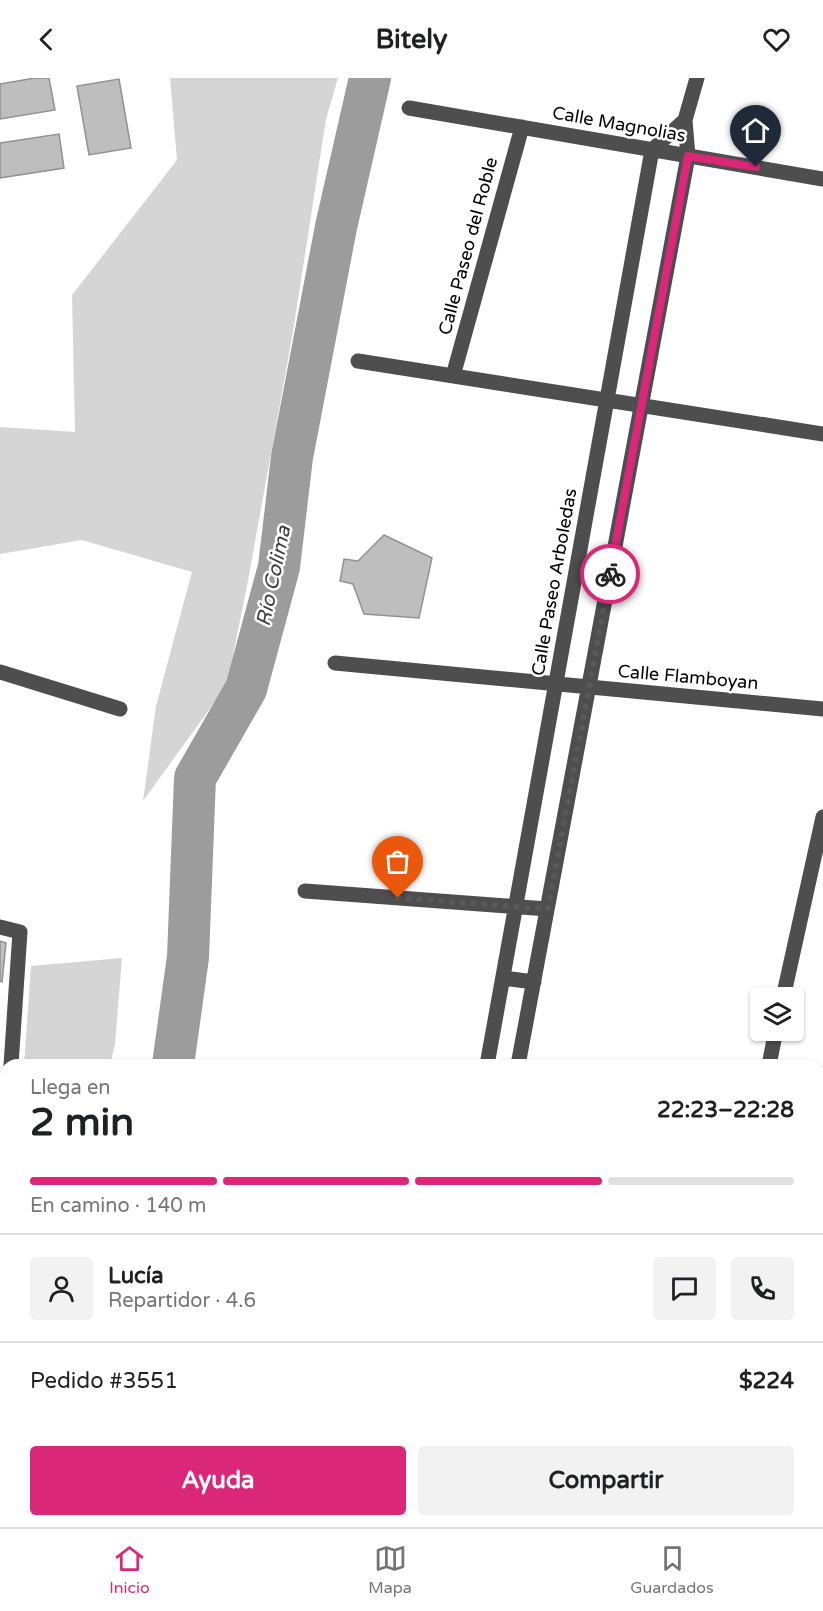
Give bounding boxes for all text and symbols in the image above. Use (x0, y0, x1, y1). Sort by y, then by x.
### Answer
icon: back (30, 23, 63, 56)
text: Bitely (376, 23, 447, 56)
icon: heart (760, 23, 793, 56)
street label: Calle Magnolias (551, 101, 687, 147)
pin (730, 105, 781, 167)
icon: home (739, 114, 772, 147)
street label: Calle Paseo del Roble (434, 155, 502, 337)
street label: Calle Paseo Arboledas (527, 487, 581, 677)
water label: Río Colima (252, 523, 296, 629)
courier (580, 544, 640, 604)
icon: bike (594, 558, 627, 591)
street label: Calle Flamboyan (617, 660, 759, 694)
pin (372, 836, 423, 898)
icon: bag (381, 845, 414, 878)
map controls (750, 987, 804, 1041)
button: layers (750, 987, 804, 1041)
text: Llega en (30, 1076, 110, 1100)
text: 22:23–22:28 (657, 1097, 794, 1123)
text: 2 min (30, 1099, 134, 1146)
text: En camino · 140 m (30, 1194, 206, 1218)
button: person (30, 1257, 93, 1320)
button: chat (653, 1257, 716, 1320)
button: phone (731, 1257, 794, 1320)
text: Lucía (108, 1263, 164, 1289)
text: Repartidor · 4.6 (108, 1289, 256, 1313)
text: Pedido #3551 (30, 1368, 178, 1394)
text: $224 (739, 1368, 794, 1394)
button: Ayuda (30, 1446, 406, 1515)
button: Compartir (418, 1446, 794, 1515)
tab: Inicio (109, 1542, 150, 1598)
tab: Mapa (368, 1542, 412, 1598)
tab: Guardados (630, 1542, 714, 1598)

